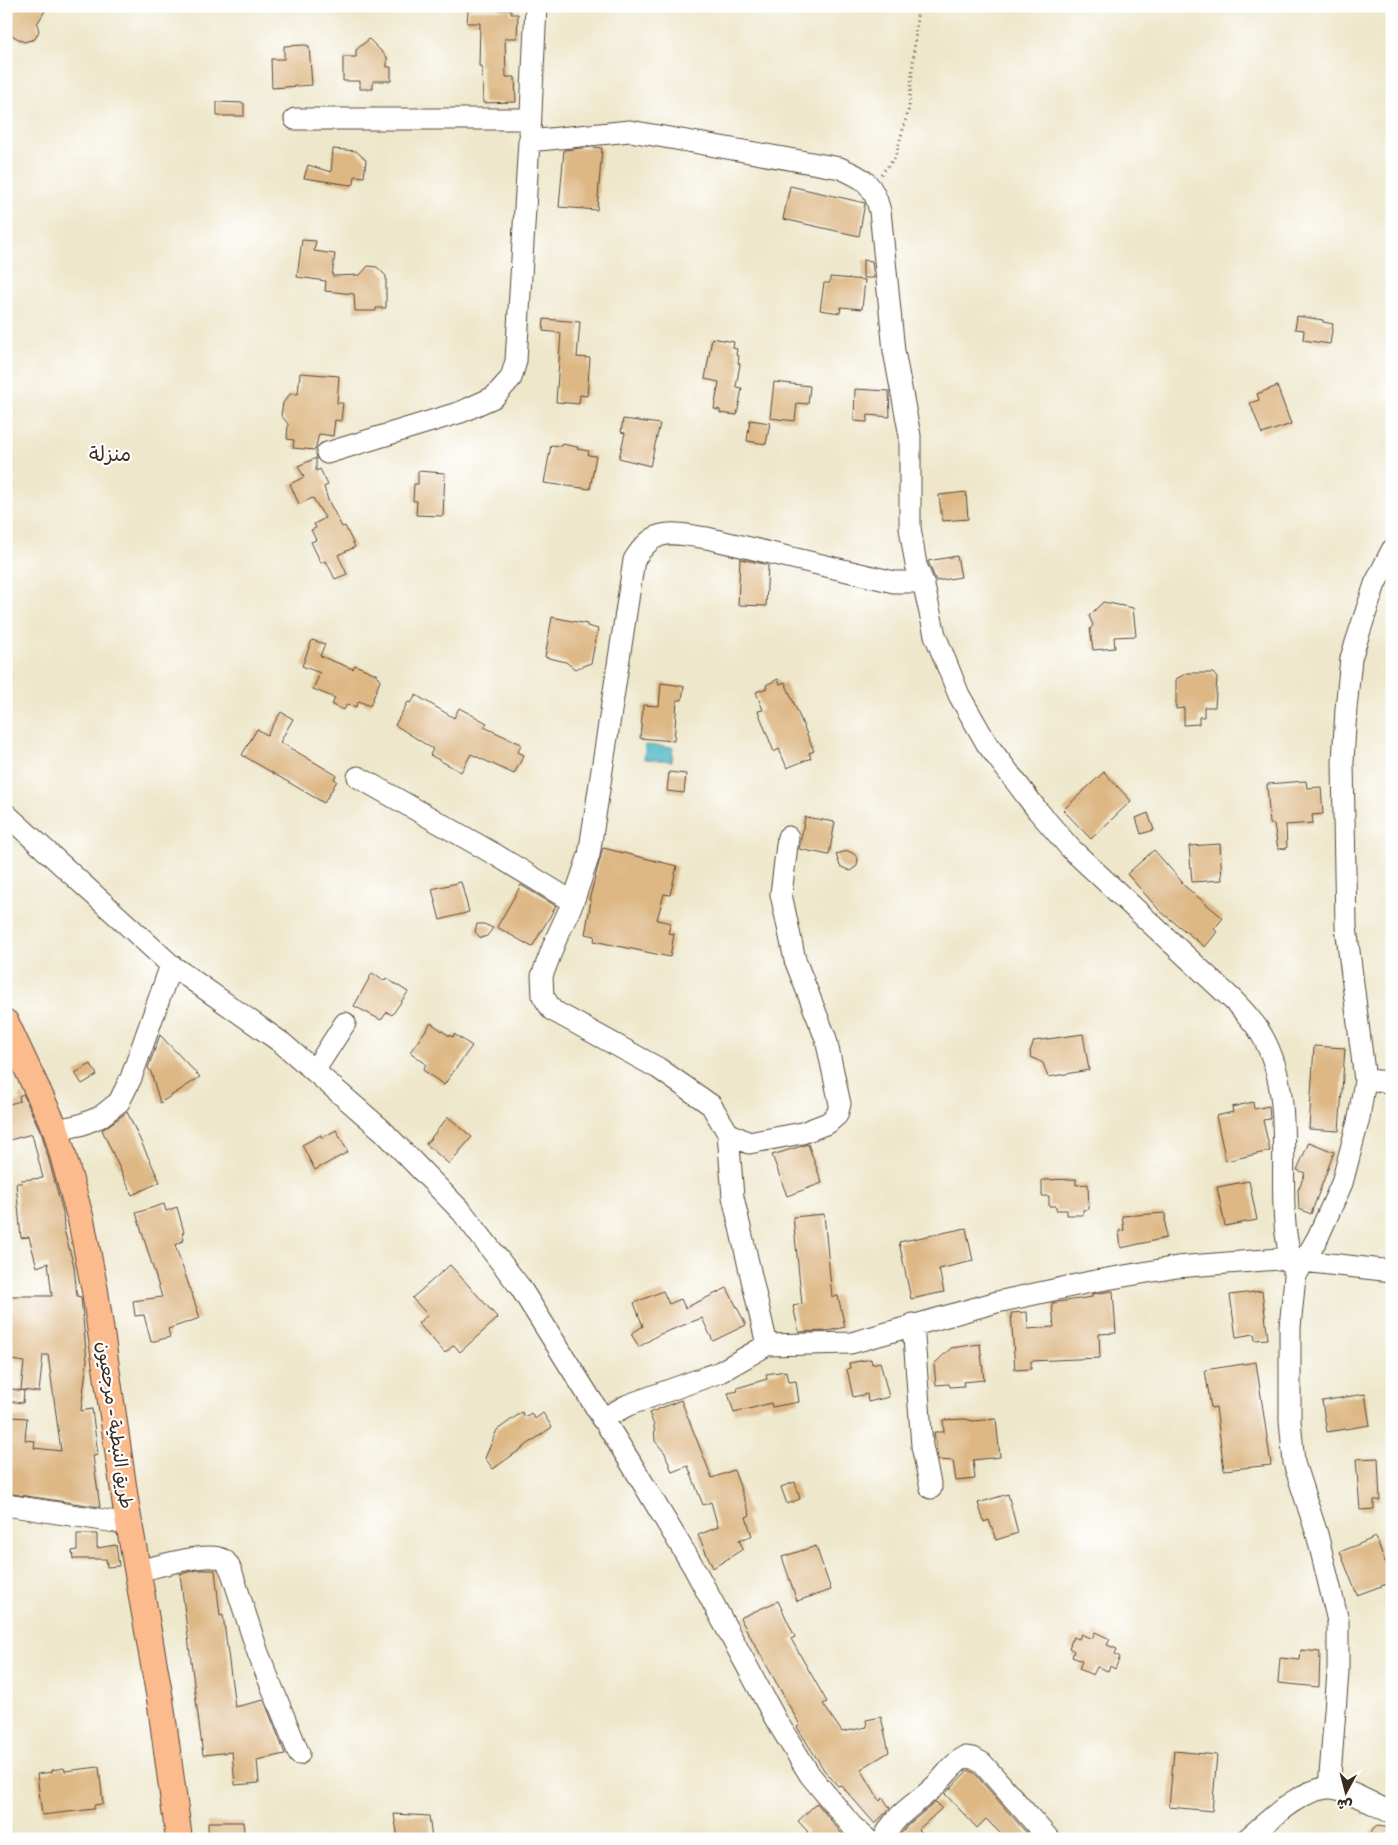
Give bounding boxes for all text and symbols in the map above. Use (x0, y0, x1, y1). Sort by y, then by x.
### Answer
district label: منزلة (89, 442, 131, 466)
street label: طريق النبطية - مرجعيون (91, 1340, 138, 1510)
north arrow (1320, 1768, 1370, 1818)
text: ش (1336, 1795, 1353, 1814)

